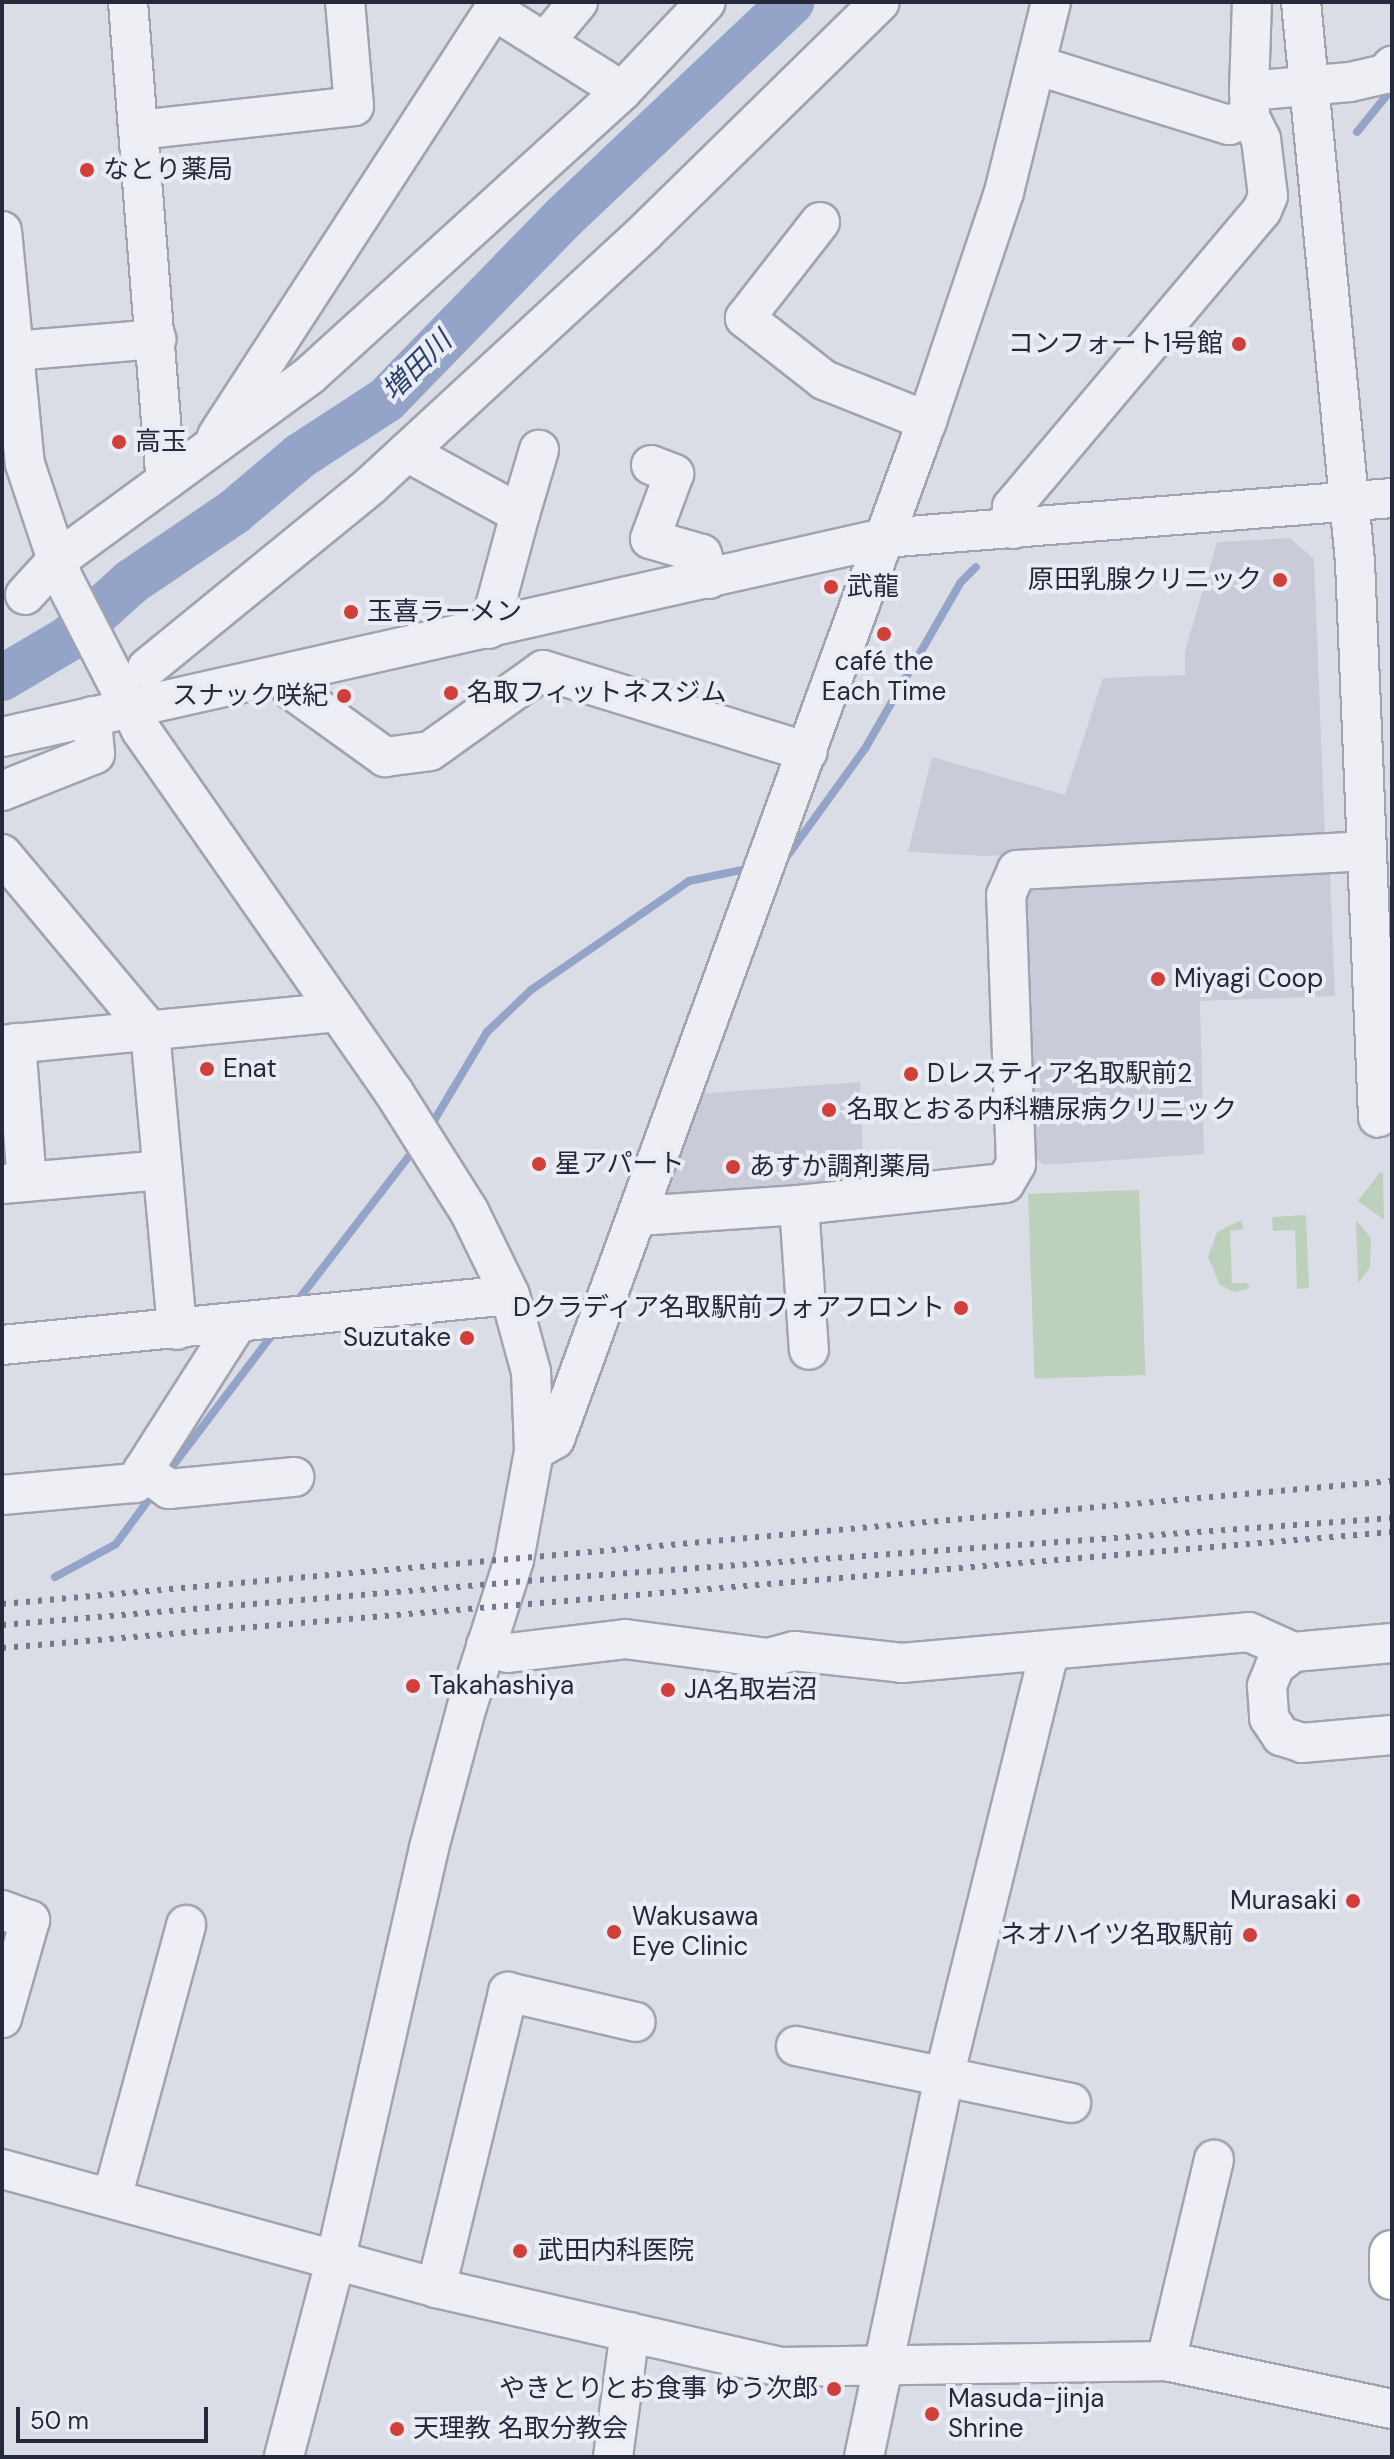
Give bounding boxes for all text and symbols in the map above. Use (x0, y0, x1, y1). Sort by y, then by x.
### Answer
place label: なとり薬局 (103, 154, 233, 186)
marker: なとり薬局 (78, 161, 96, 179)
water label: 増田川 (375, 324, 459, 408)
place label: コンフォート1号館 (1007, 328, 1223, 360)
marker: コンフォート1号館 (1230, 335, 1248, 353)
place label: 高玉 (135, 426, 187, 458)
marker: 高玉 (110, 433, 128, 451)
place label: 原田乳腺クリニック (1028, 564, 1262, 596)
marker: 原田乳腺クリニック (1269, 569, 1291, 591)
place label: 武龍 (847, 571, 899, 603)
marker: 武龍 (822, 578, 840, 596)
place label: 玉喜ラーメン (367, 596, 523, 628)
marker: 玉喜ラーメン (342, 603, 360, 621)
marker: café the Each Time (875, 625, 893, 643)
place label: café the Each Time (822, 646, 946, 708)
place label: 名取フィットネスジム (467, 677, 727, 709)
place label: スナック咲紀 (172, 680, 328, 712)
marker: 名取フィットネスジム (442, 684, 460, 702)
marker: スナック咲紀 (335, 687, 353, 705)
place label: Miyagi Coop (1174, 963, 1323, 995)
marker: Miyagi Coop (1149, 970, 1167, 988)
place label: Enat (223, 1053, 277, 1085)
place label: Dレスティア名取駅前2 (927, 1058, 1194, 1090)
marker: Enat (198, 1060, 216, 1078)
marker: Dレスティア名取駅前2 (902, 1065, 920, 1083)
place label: 名取とおる内科糖尿病クリニック (847, 1094, 1237, 1126)
marker: 名取とおる内科糖尿病クリニック (818, 1099, 840, 1121)
place label: 星アパート (555, 1148, 685, 1180)
place label: あすか調剤薬局 (749, 1151, 931, 1183)
marker: 星アパート (530, 1155, 548, 1173)
marker: あすか調剤薬局 (724, 1158, 742, 1176)
place label: Dクラディア名取駅前フォアフロント (511, 1292, 945, 1324)
marker: Dクラディア名取駅前フォアフロント (952, 1299, 970, 1317)
place label: Suzutake (343, 1322, 451, 1354)
marker: Suzutake (458, 1329, 476, 1347)
place label: Takahashiya (429, 1670, 574, 1702)
place label: JA名取岩沼 (684, 1674, 818, 1706)
marker: Takahashiya (404, 1677, 422, 1695)
marker: JA名取岩沼 (659, 1681, 677, 1699)
place label: Murasaki (1230, 1885, 1337, 1917)
marker: Murasaki (1344, 1892, 1362, 1910)
place label: Wakusawa Eye Clinic (632, 1901, 758, 1962)
place label: ネオハイツ名取駅前 (1000, 1919, 1234, 1951)
marker: Wakusawa Eye Clinic (603, 1921, 625, 1943)
marker: ネオハイツ名取駅前 (1241, 1926, 1259, 1944)
place label: 武田内科医院 (538, 2235, 694, 2267)
marker: 武田内科医院 (509, 2240, 531, 2262)
place label: やきとりとお食事 ゆう次郎 (499, 2373, 818, 2405)
marker: やきとりとお食事 ゆう次郎 (825, 2380, 843, 2398)
place label: Masuda-jinja Shrine (948, 2383, 1104, 2444)
scale bar (20, 2391, 212, 2441)
text: 50 m (30, 2405, 89, 2436)
marker: Masuda-jinja Shrine (923, 2405, 941, 2423)
place label: 天理教 名取分教会 (413, 2413, 628, 2445)
marker: 天理教 名取分教会 (388, 2420, 406, 2438)

